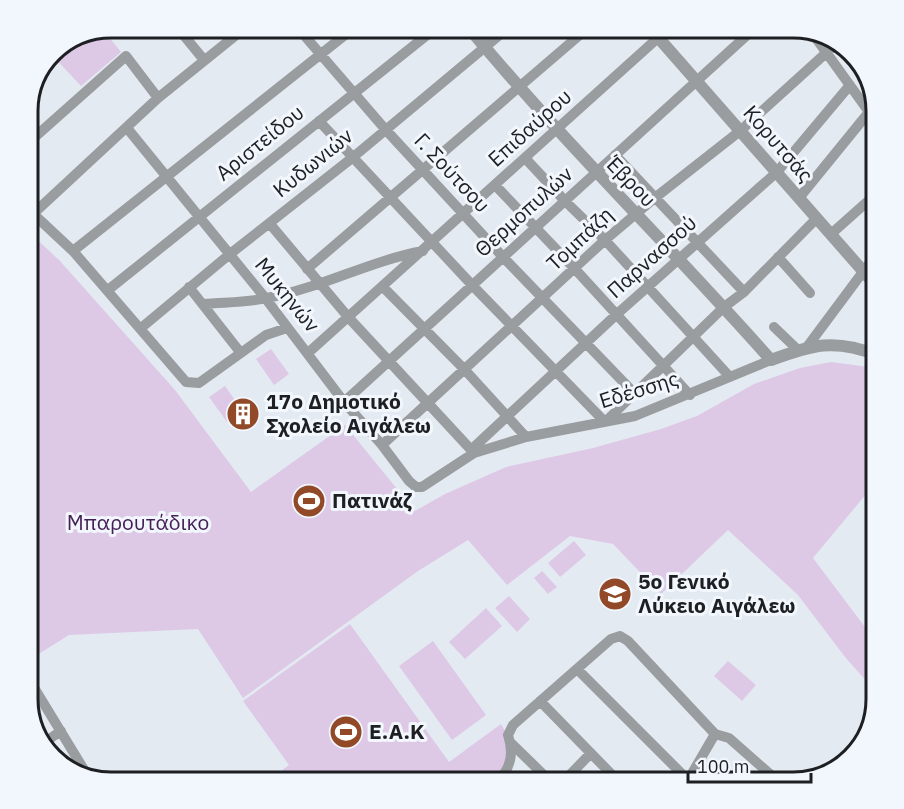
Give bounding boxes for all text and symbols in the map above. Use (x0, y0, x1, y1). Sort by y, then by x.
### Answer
street label: Επιδαύρου (481, 82, 577, 172)
street label: Αριστείδου (209, 98, 309, 186)
street label: Κορυτσάς (738, 99, 820, 188)
street label: Κυδωνιών (267, 121, 358, 203)
street label: Γ. Σούτσου (409, 127, 497, 218)
street label: Έβρου (600, 149, 663, 213)
street label: Θερμοπυλών (468, 160, 578, 263)
street label: Τομπάζη (540, 200, 619, 276)
street label: Παρνασσού (600, 208, 702, 304)
street label: Μυκηνών (249, 251, 327, 338)
street label: Εδέσσης (596, 364, 682, 414)
place label: 17o Δημοτικό Σχολείο Αιγάλεω (266, 387, 431, 439)
building icon: 17o Δημοτικό Σχολείο Αιγάλεω (225, 396, 261, 432)
sports icon: Πατινάζ (291, 483, 327, 519)
place label: Πατινάζ (332, 486, 413, 514)
park label: Μπαρουτάδικο (67, 508, 209, 536)
place label: 5ο Γενικό Λύκειο Αιγάλεω (638, 567, 795, 619)
school or university icon: 5ο Γενικό Λύκειο Αιγάλεω (597, 576, 633, 612)
sports icon: E.A.K (328, 714, 364, 750)
place label: E.A.K (369, 717, 425, 745)
scale bar (688, 746, 811, 784)
text: 100 m (697, 755, 749, 778)

